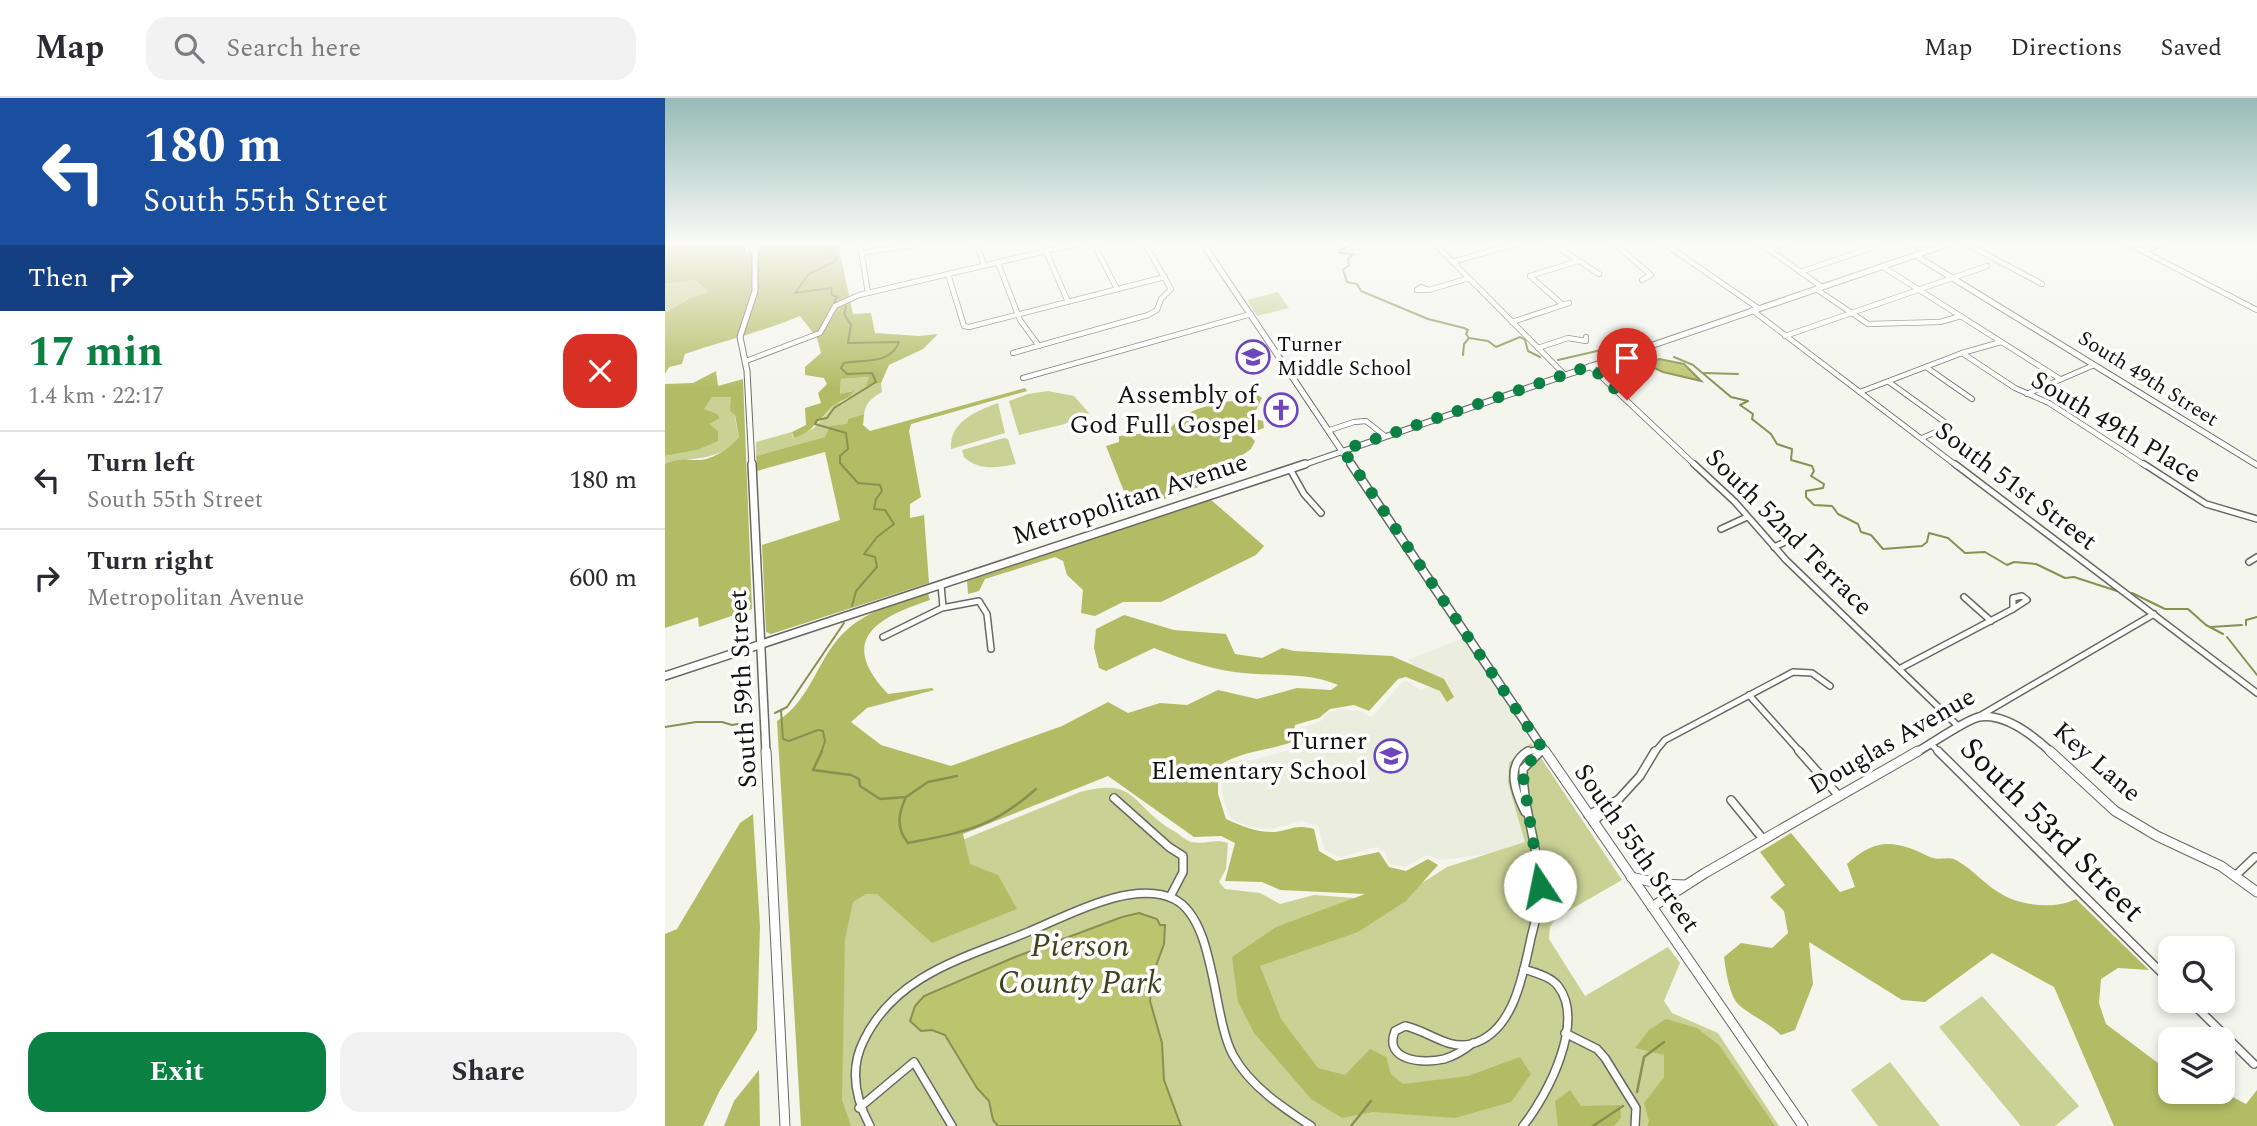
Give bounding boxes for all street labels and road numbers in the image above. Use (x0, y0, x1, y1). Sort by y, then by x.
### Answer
street label: South 49th Street (2071, 323, 2225, 435)
street label: South 49th Place (2023, 360, 2209, 494)
street label: South 51st Street (1926, 411, 2106, 561)
street label: South 52nd Terrace (1696, 439, 1882, 625)
street label: Metropolitan Avenue (1007, 442, 1253, 556)
street label: South 59th Street (718, 589, 768, 789)
street label: Douglas Avenue (1801, 677, 1983, 805)
street label: Key Lane (2044, 712, 2150, 812)
street label: South 53rd Street (1948, 726, 2156, 934)
street label: South 55th Street (1564, 755, 1710, 941)

